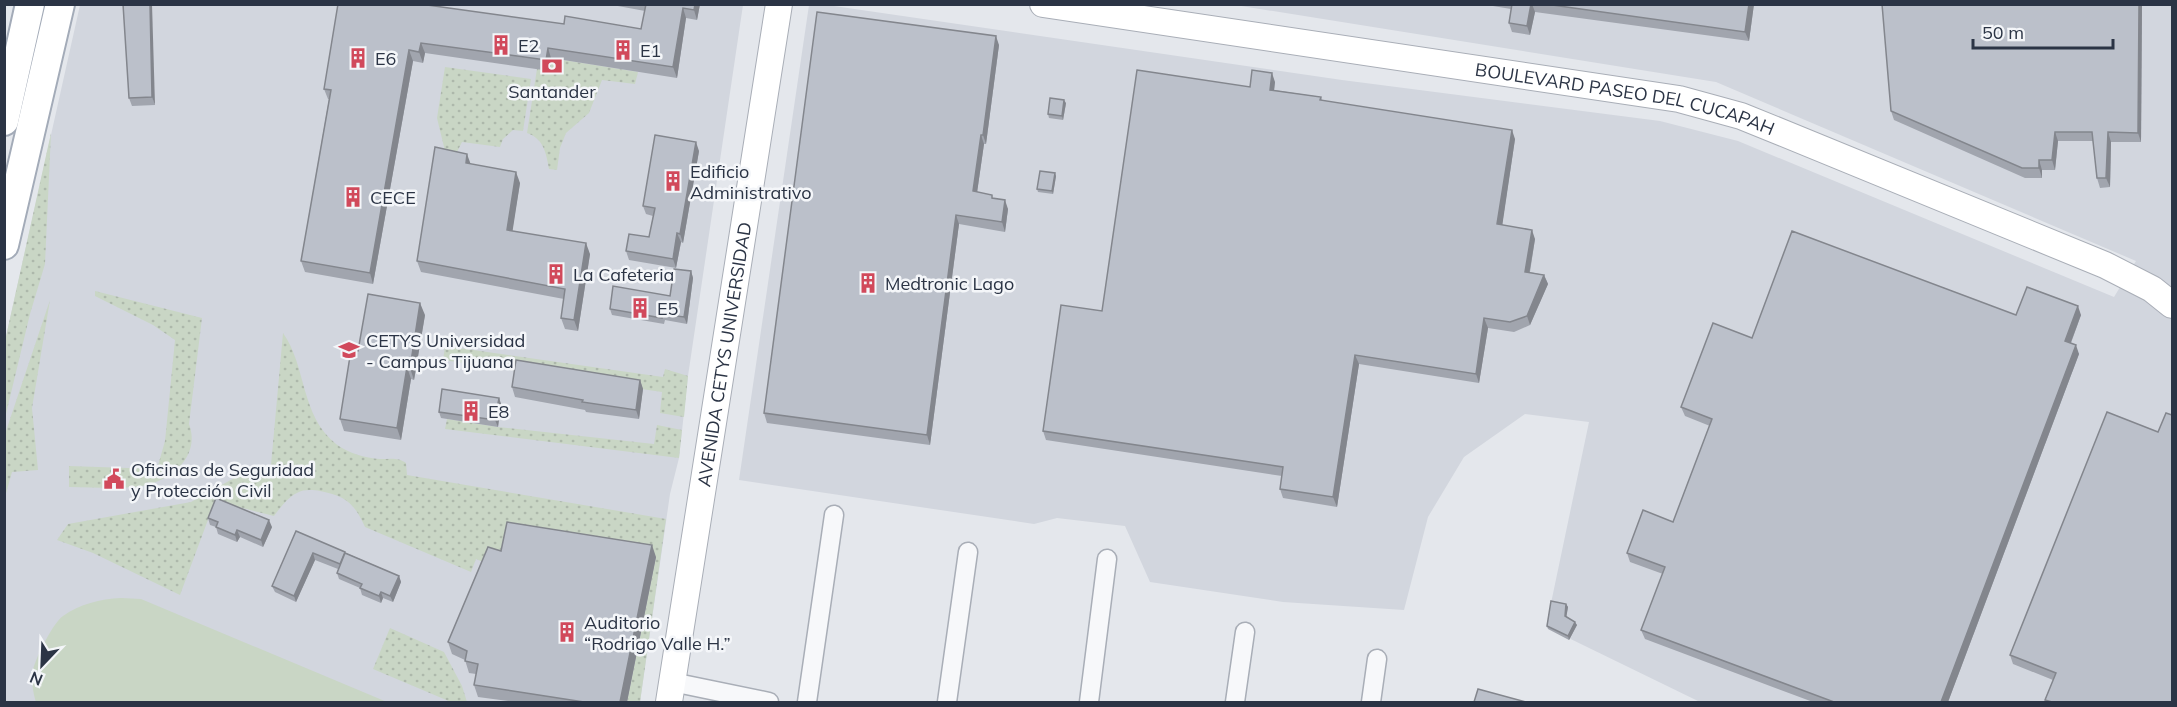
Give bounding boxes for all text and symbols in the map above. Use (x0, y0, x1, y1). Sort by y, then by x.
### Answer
scale bar (1973, 12, 2112, 50)
text: 50 m (1982, 21, 2024, 44)
building icon: E2 (489, 33, 513, 57)
place label: E2 (518, 34, 539, 57)
building icon: E1 (611, 38, 635, 62)
place label: E1 (640, 39, 661, 62)
building icon: E6 (346, 46, 370, 70)
place label: E6 (375, 47, 396, 70)
bank icon: Santander (540, 54, 564, 78)
street label: BOULEVARD PASEO DEL CUCAPAH (1474, 57, 1778, 140)
place label: Santander (508, 80, 596, 103)
place label: Edificio Administrativo (690, 160, 812, 204)
building icon: Edificio Administrativo (661, 169, 685, 193)
building icon: CECE (341, 185, 365, 209)
place label: CECE (370, 186, 416, 209)
street label: AVENIDA CETYS UNIVERSIDAD (692, 220, 756, 488)
building icon: La Cafeteria (544, 262, 568, 286)
place label: La Cafeteria (573, 263, 674, 286)
building icon: Medtronic Lago (856, 271, 880, 295)
place label: Medtronic Lago (885, 272, 1014, 295)
building icon: E5 (628, 296, 652, 320)
place label: E5 (657, 297, 679, 320)
place label: CETYS Universidad - Campus Tijuana (366, 329, 525, 373)
school or university icon: CETYS Universidad - Campus Tijuana (337, 338, 361, 362)
building icon: E8 (459, 399, 483, 423)
place label: E8 (488, 400, 509, 423)
place label: Oficinas de Seguridad y Protección Civil (131, 458, 314, 502)
public building icon: Oficinas de Seguridad y Protección Civil (102, 467, 126, 491)
place label: Auditorio “Rodrigo Valle H.” (584, 611, 731, 655)
building icon: Auditorio “Rodrigo Valle H.” (555, 620, 579, 644)
north arrow (12, 635, 72, 695)
text: N (27, 667, 46, 690)

